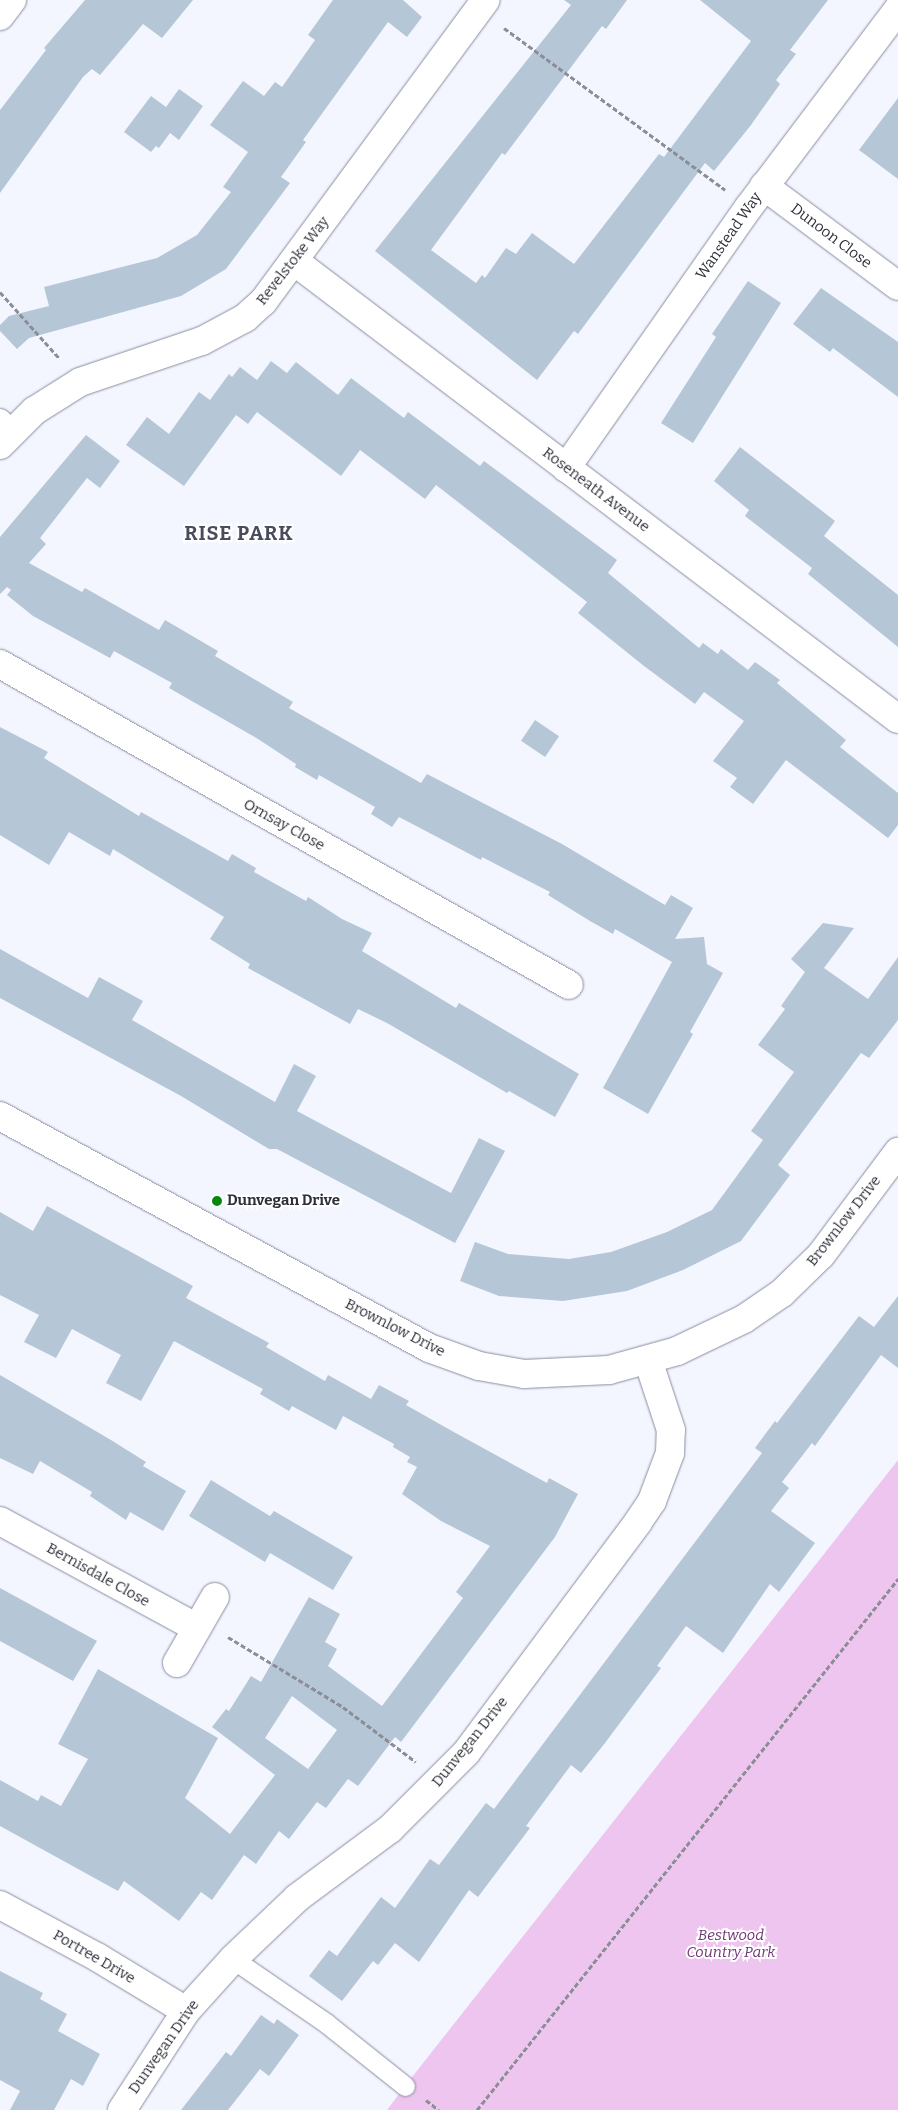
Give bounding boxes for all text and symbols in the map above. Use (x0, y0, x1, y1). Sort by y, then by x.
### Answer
street label: Wanstead Way (692, 189, 766, 283)
street label: Dunoon Close (787, 200, 875, 272)
street label: Revelstoke Way (253, 213, 333, 309)
street label: Roseneath Avenue (539, 444, 653, 536)
district label: RISE PARK (183, 521, 295, 545)
street label: Ornsay Close (240, 795, 328, 855)
street label: Brownlow Drive (803, 1172, 885, 1270)
place label: Dunvegan Drive (227, 1192, 340, 1210)
marker: Dunvegan Drive (211, 1195, 223, 1207)
street label: Brownlow Drive (342, 1295, 448, 1361)
street label: Bernisdale Close (43, 1539, 153, 1611)
street label: Dunvegan Drive (428, 1693, 512, 1791)
street label: Portree Drive (50, 1926, 138, 1988)
park label: Bestwood Country Park (687, 1926, 775, 1961)
street label: Dunvegan Drive (125, 1996, 203, 2098)

